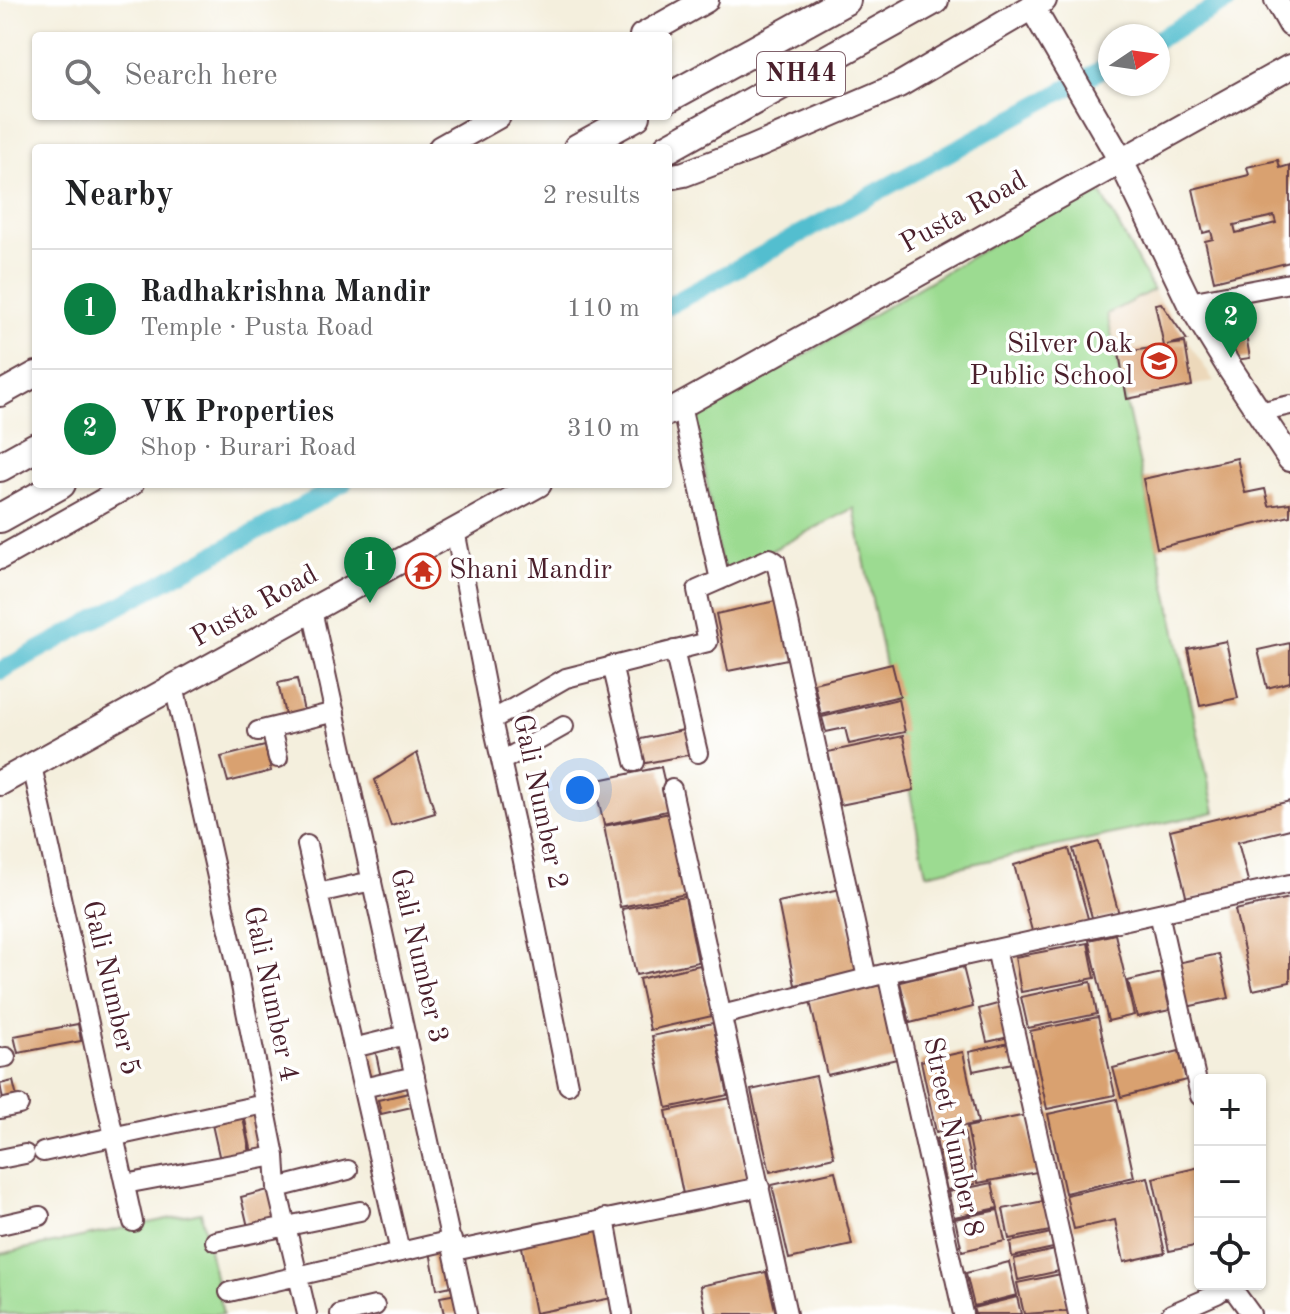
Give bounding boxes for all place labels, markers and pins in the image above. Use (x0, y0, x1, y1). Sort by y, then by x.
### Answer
pin: 2 (1205, 292, 1257, 358)
place label: Silver Oak Public School (969, 331, 1133, 391)
school or university icon: Silver Oak Public School (1140, 342, 1178, 380)
pin: 1 (344, 537, 396, 603)
temple icon: Shani Mandir (404, 552, 442, 590)
place label: Shani Mandir (449, 557, 612, 585)

